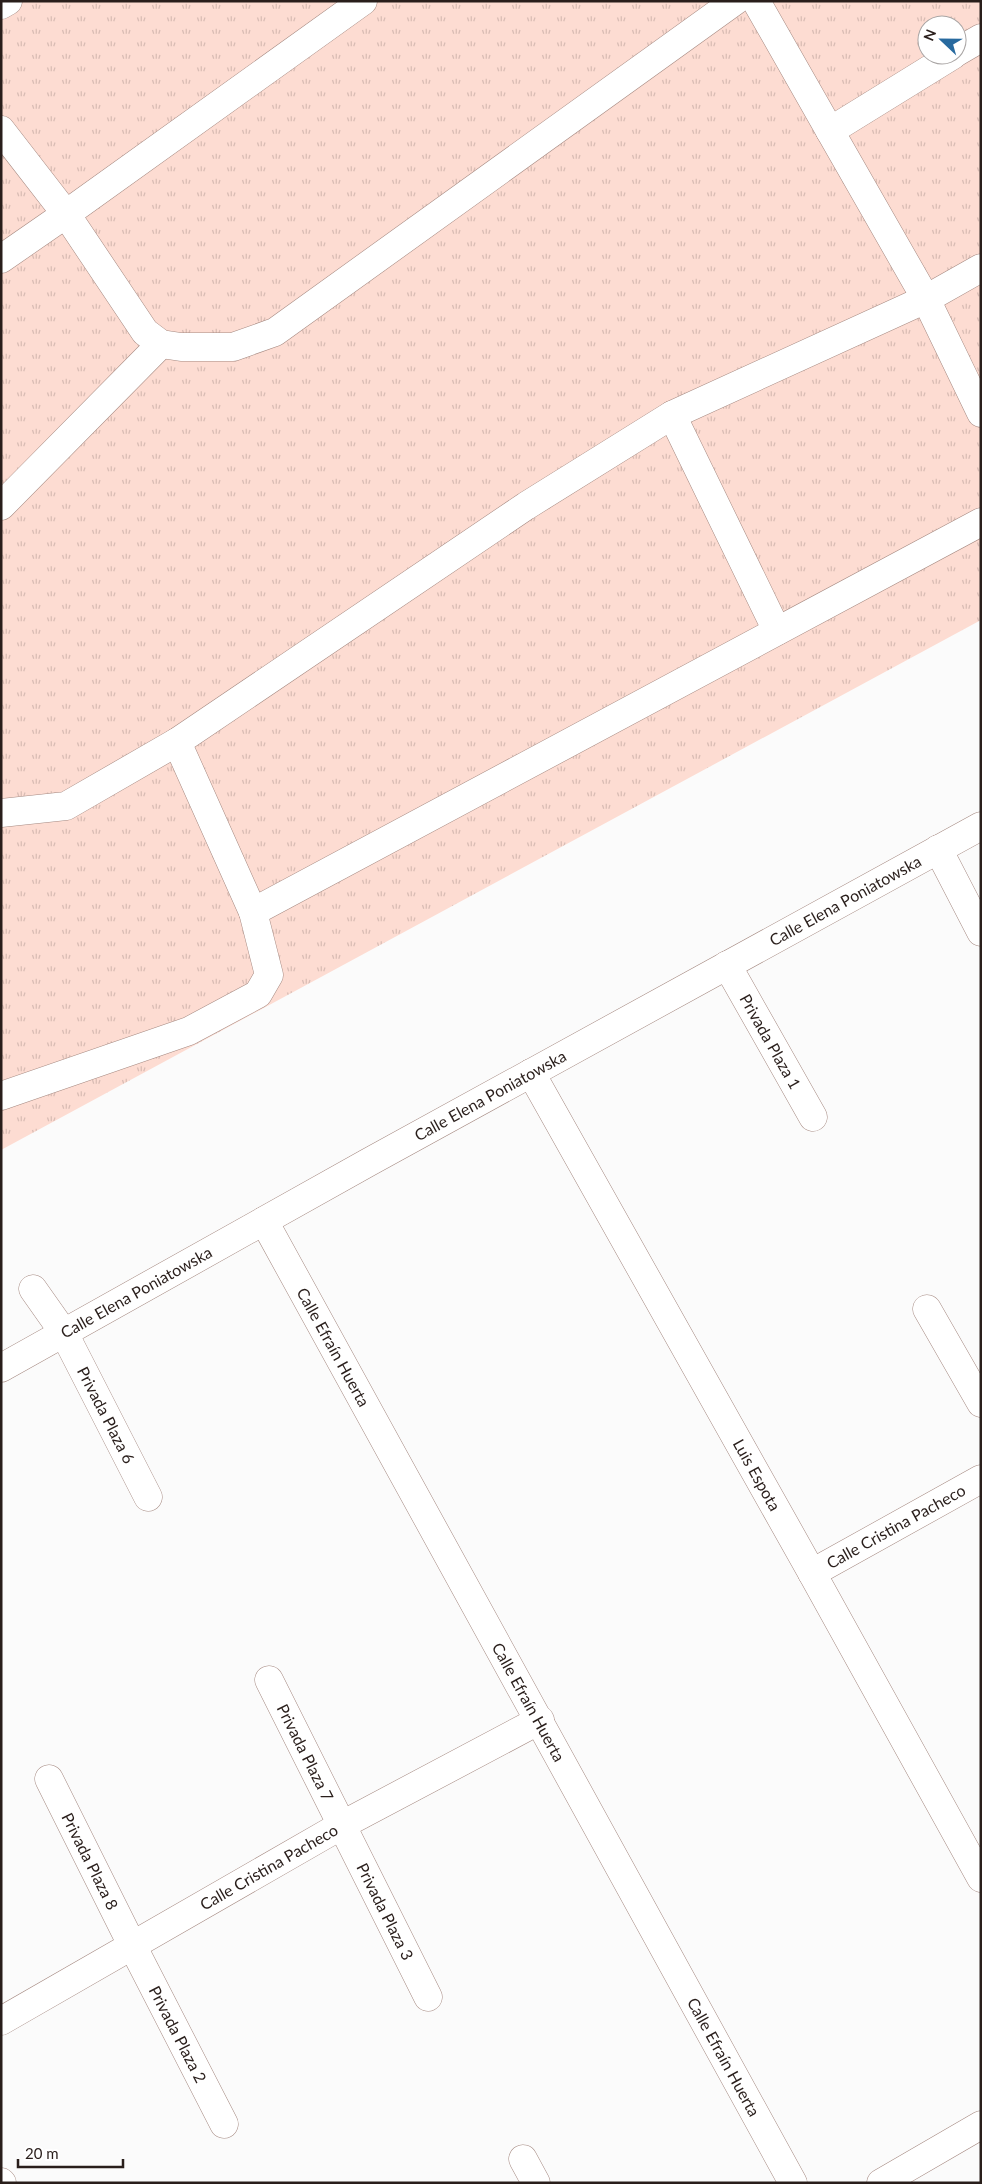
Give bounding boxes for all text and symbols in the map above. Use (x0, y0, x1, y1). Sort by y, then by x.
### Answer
north arrow (917, 15, 967, 65)
text: N (920, 27, 939, 43)
street label: Calle Elena Poniatowska (766, 851, 924, 949)
street label: Privada Plaza 1 (736, 990, 805, 1092)
street label: Calle Elena Poniatowska (411, 1046, 569, 1144)
street label: Calle Elena Poniatowska (57, 1242, 215, 1342)
street label: Calle Efraín Huerta (293, 1284, 374, 1410)
street label: Privada Plaza 6 (74, 1363, 139, 1466)
street label: Luis Espota (730, 1435, 785, 1514)
street label: Calle Cristina Pacheco (823, 1480, 968, 1572)
street label: Calle Efraín Huerta (489, 1639, 569, 1765)
street label: Privada Plaza 7 (273, 1701, 338, 1804)
street label: Privada Plaza 8 (58, 1809, 123, 1913)
street label: Calle Cristina Pacheco (196, 1820, 341, 1914)
street label: Privada Plaza 3 (353, 1860, 418, 1963)
street label: Privada Plaza 2 (146, 1983, 211, 2086)
street label: Calle Efraín Huerta (684, 1994, 764, 2119)
scale bar (18, 2136, 122, 2168)
text: 20 m (25, 2144, 59, 2162)

